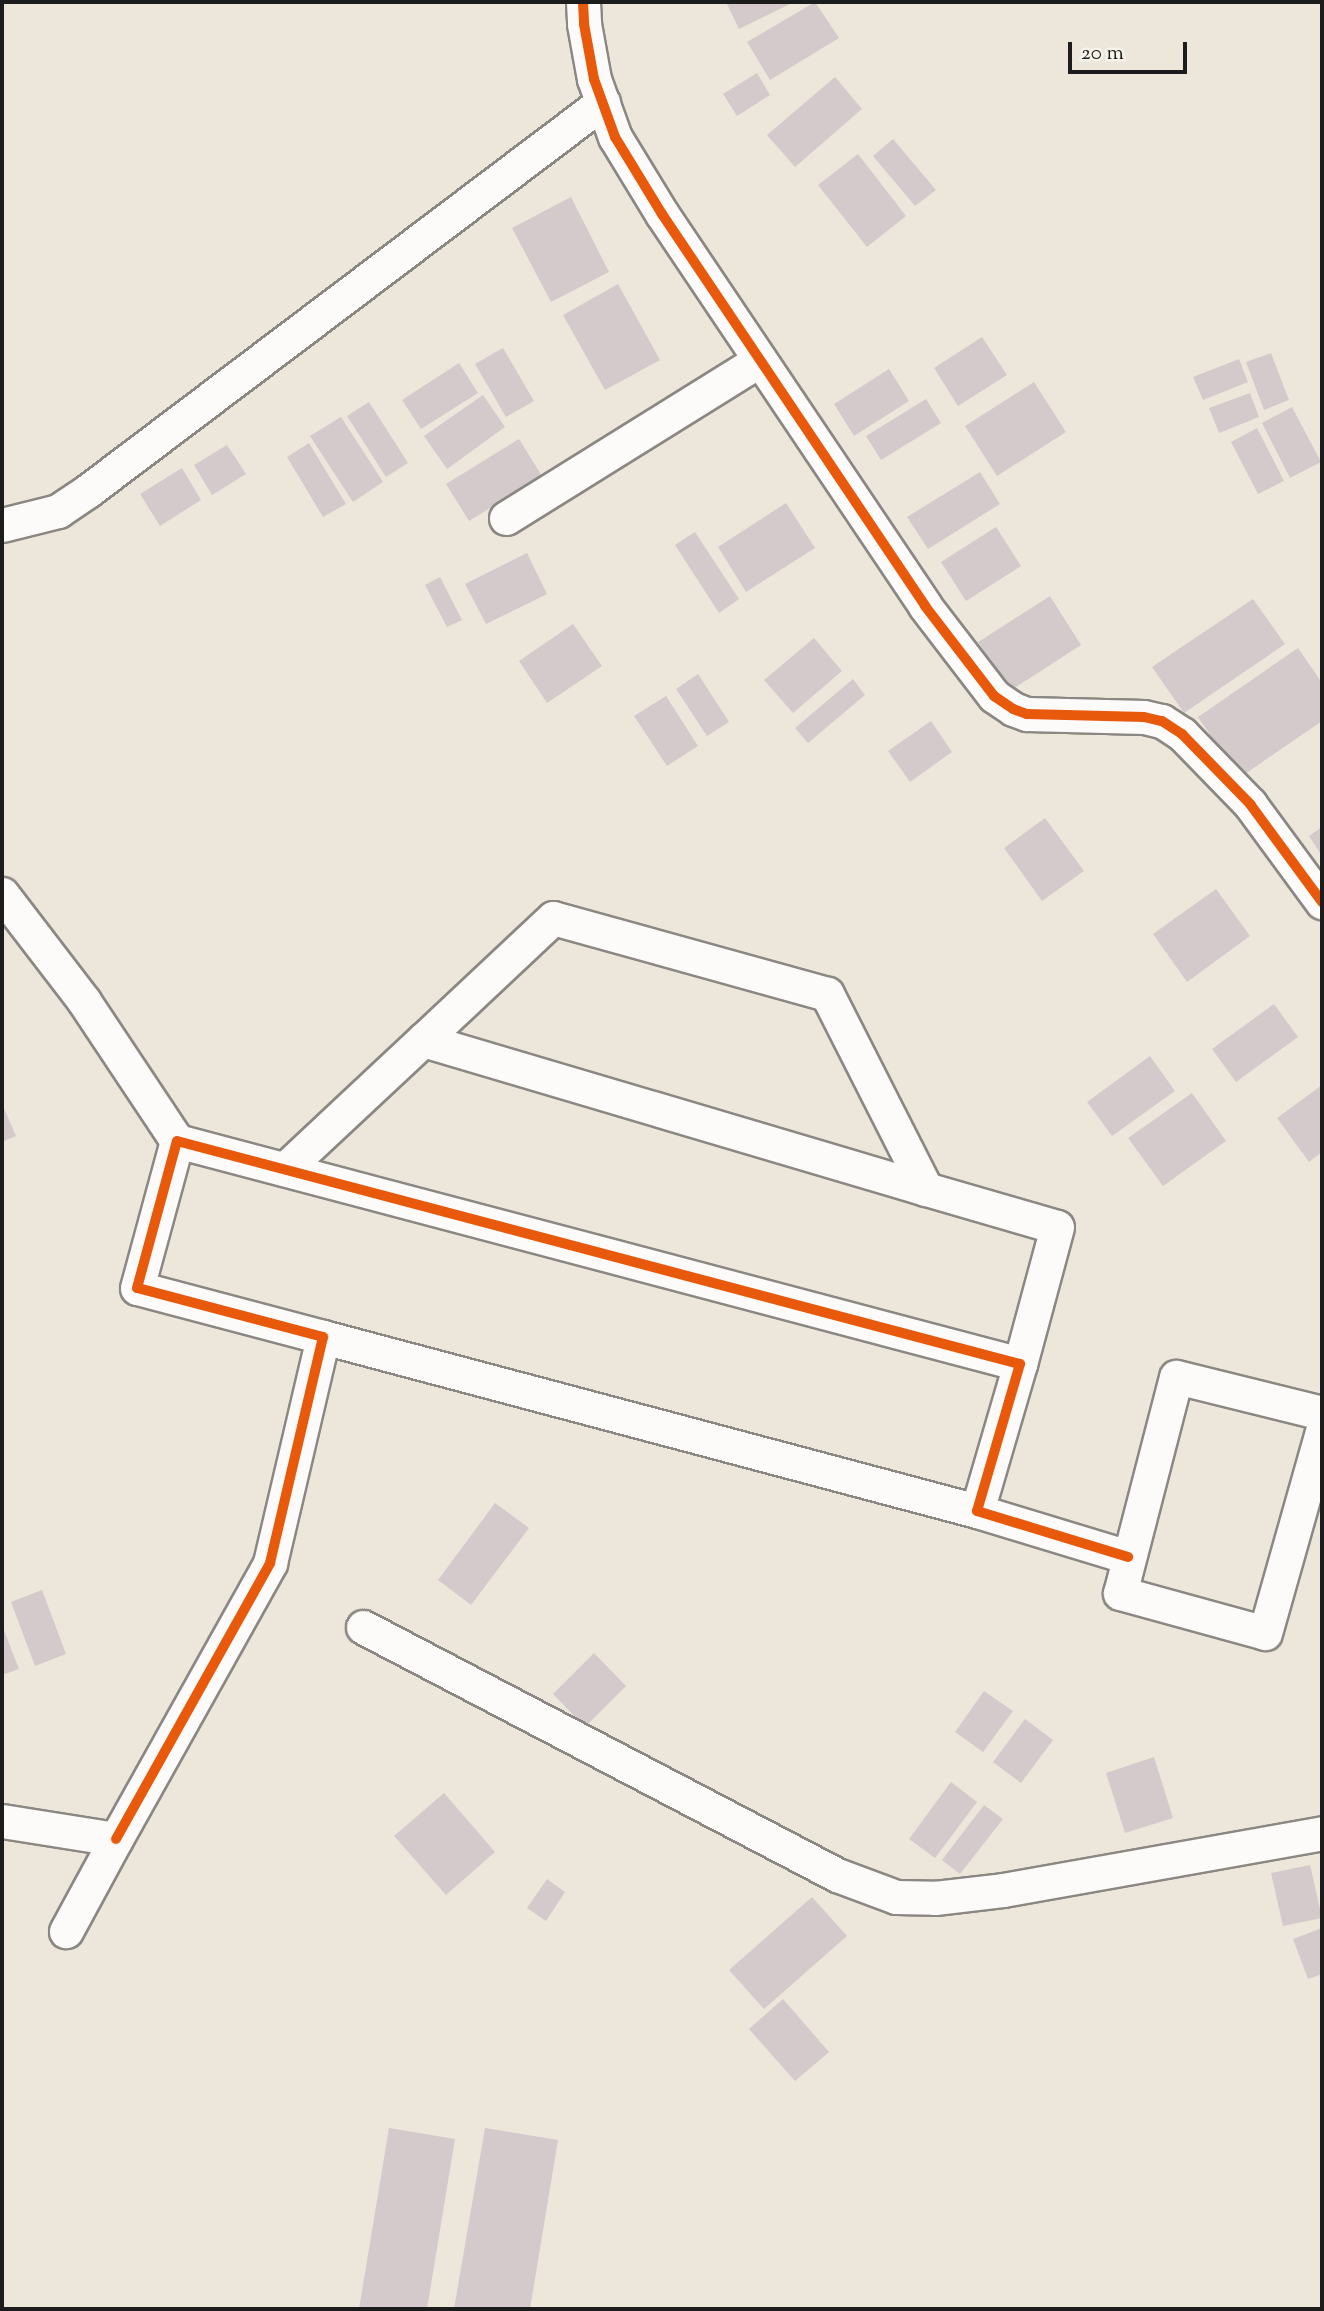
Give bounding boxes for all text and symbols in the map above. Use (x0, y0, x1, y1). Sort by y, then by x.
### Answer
scale bar (1072, 28, 1191, 72)
text: 20 m (1081, 39, 1124, 69)

